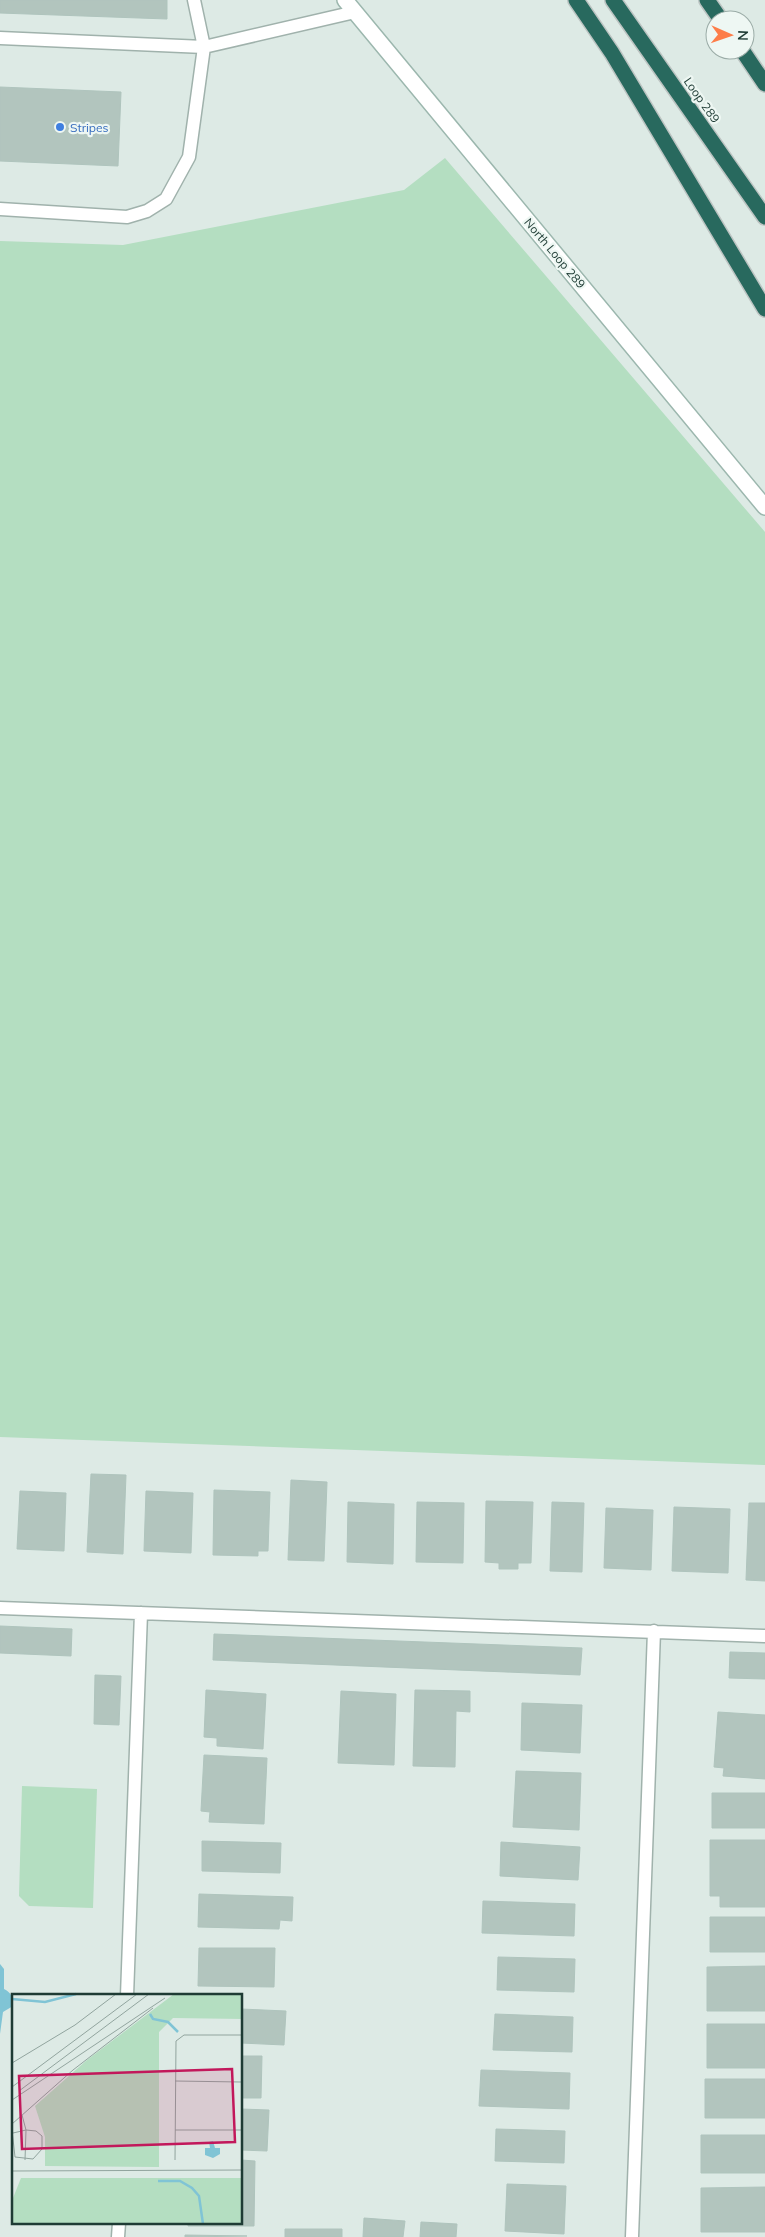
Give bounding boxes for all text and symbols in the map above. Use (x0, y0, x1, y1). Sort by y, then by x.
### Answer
north arrow (705, 10, 755, 60)
text: N (734, 30, 752, 41)
street label: Loop 289 (681, 74, 723, 126)
place label: Stripes (70, 120, 109, 135)
marker: Stripes (54, 121, 66, 133)
street label: North Loop 289 (521, 215, 589, 291)
inset map (12, 1994, 242, 2224)

